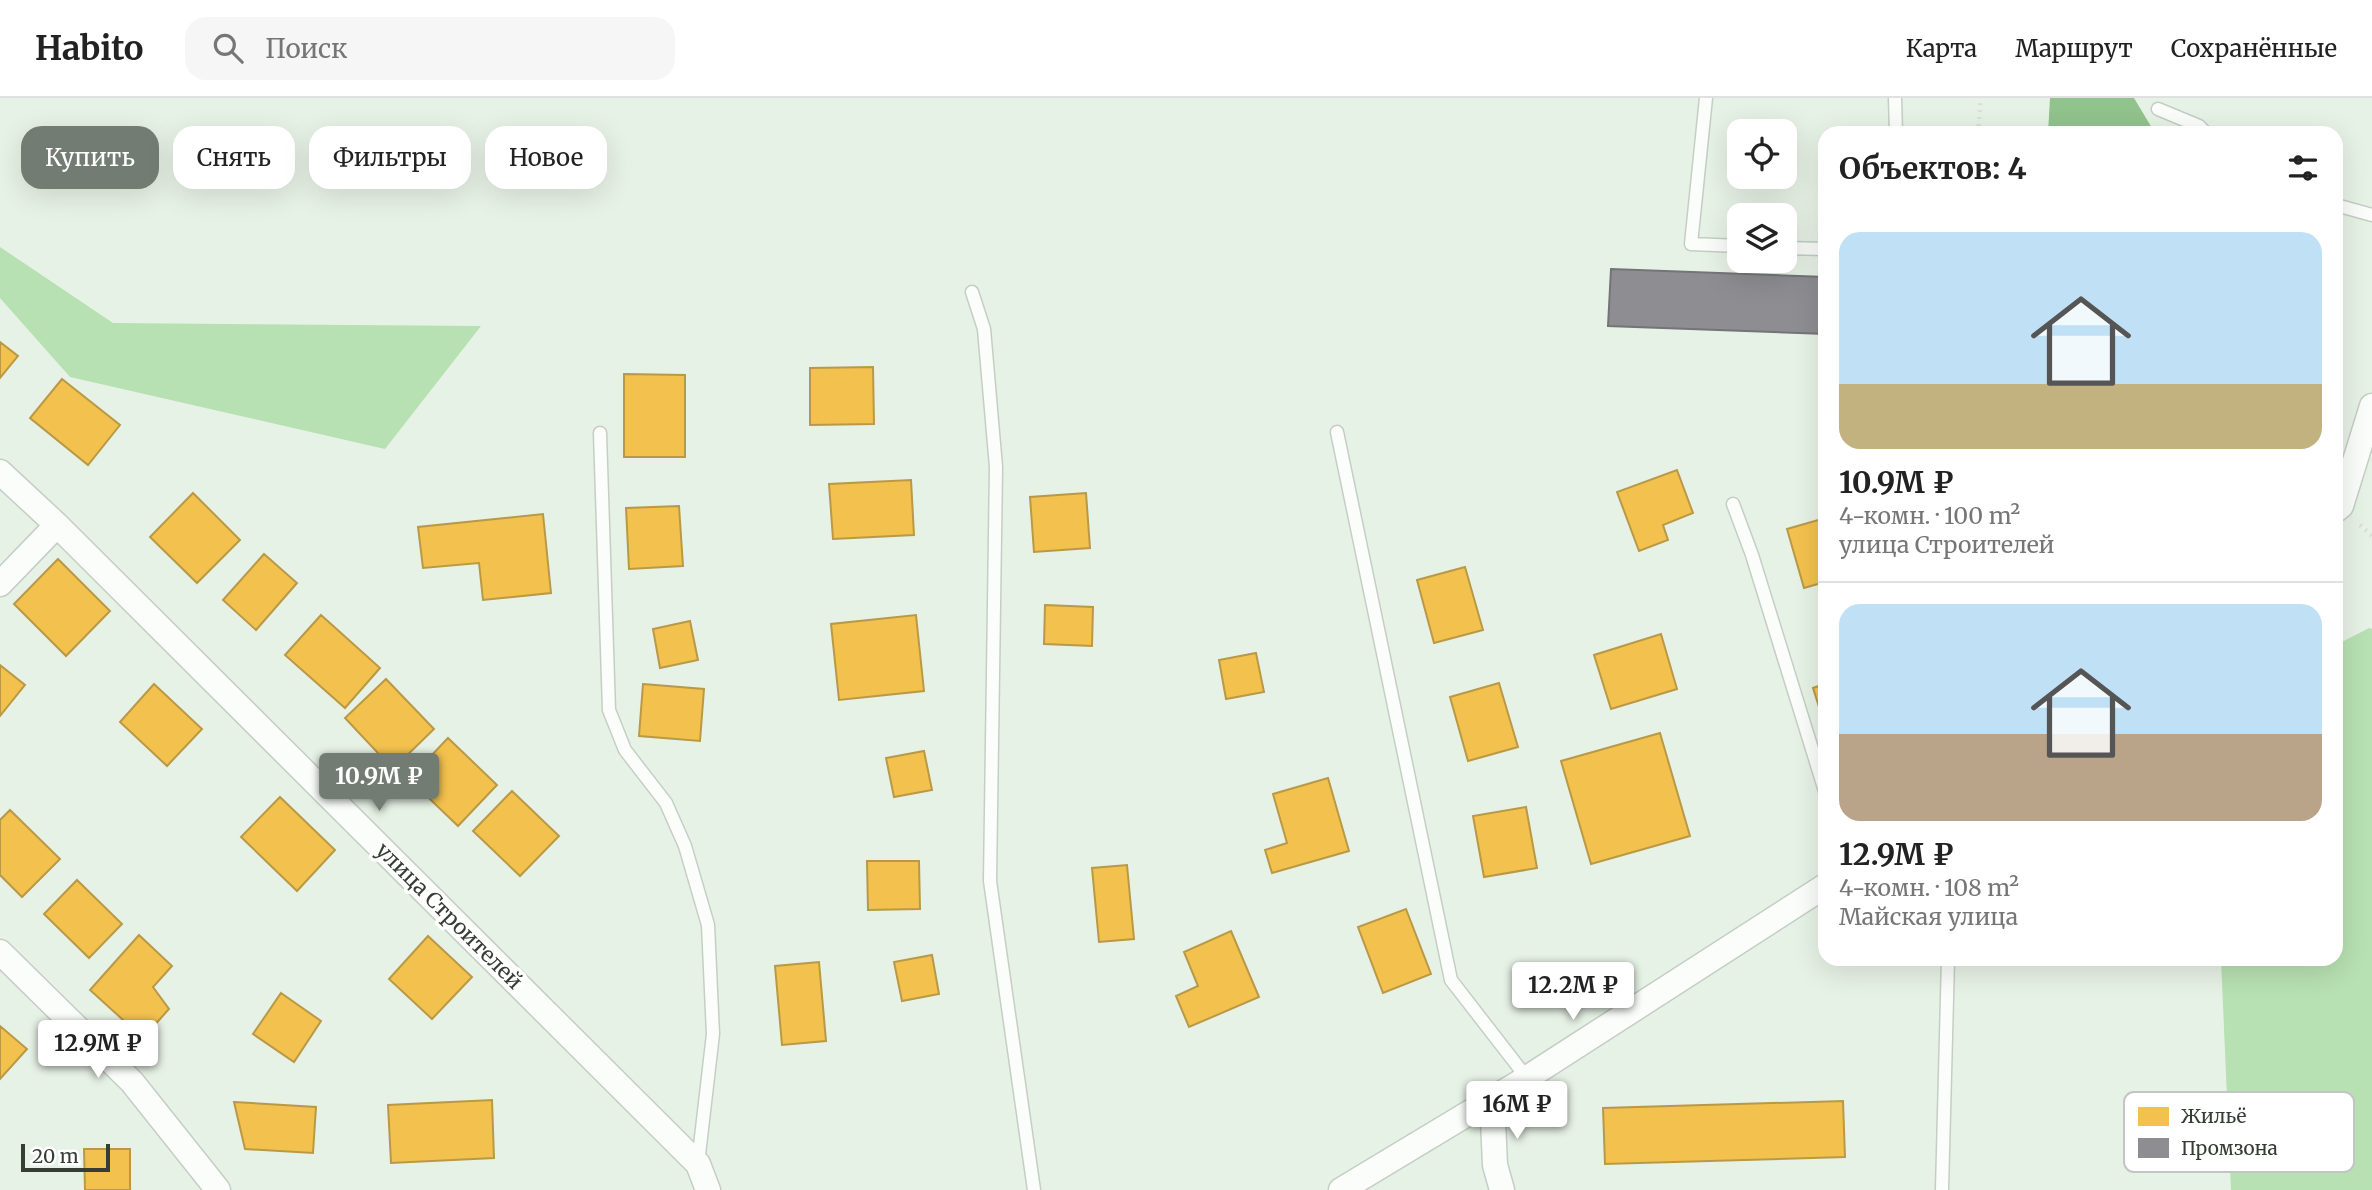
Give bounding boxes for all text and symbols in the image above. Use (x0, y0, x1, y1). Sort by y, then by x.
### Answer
search box (185, 17, 675, 80)
text: Habito (35, 28, 143, 69)
icon: search (209, 29, 247, 67)
text: Поиск (265, 32, 348, 65)
text: Карта (1906, 33, 1977, 64)
text: Маршрут (2015, 33, 2133, 64)
text: Сохранённые (2171, 33, 2337, 64)
map controls (1727, 119, 1797, 273)
button: locate (1727, 119, 1797, 189)
chip: Купить (21, 126, 159, 189)
chip: Снять (173, 126, 295, 189)
chip: Фильтры (309, 126, 471, 189)
chip: Новое (485, 126, 607, 189)
text: Объектов: 4 (1839, 149, 2027, 187)
icon: filters (2284, 149, 2322, 187)
button: layers (1727, 203, 1797, 273)
icon: home (2018, 278, 2144, 404)
text: 10.9M ₽ (1839, 463, 1954, 501)
text: 4-комн. · 100 m² (1839, 501, 2020, 530)
text: улица Строителей (1839, 530, 2054, 559)
icon: home (2018, 650, 2144, 776)
pin: 10.9M ₽ (314, 754, 444, 813)
text: 10.9M ₽ (335, 761, 423, 790)
text: 12.9M ₽ (1839, 835, 1954, 873)
street label: улица Строителей (370, 837, 528, 995)
text: 4-комн. · 108 m² (1839, 873, 2019, 902)
text: Майская улица (1839, 902, 2018, 931)
pin: 12.2M ₽ (1508, 962, 1638, 1022)
text: 12.2M ₽ (1528, 970, 1618, 999)
pin: 12.9M ₽ (33, 1020, 163, 1080)
text: 12.9M ₽ (54, 1028, 142, 1057)
pin: 16M ₽ (1468, 1082, 1566, 1141)
text: 16M ₽ (1482, 1089, 1552, 1118)
legend (2124, 1092, 2354, 1172)
text: Жильё (2181, 1104, 2246, 1128)
text: Промзона (2181, 1136, 2278, 1160)
scale bar (21, 1141, 110, 1173)
text: 20 m (32, 1144, 79, 1168)

